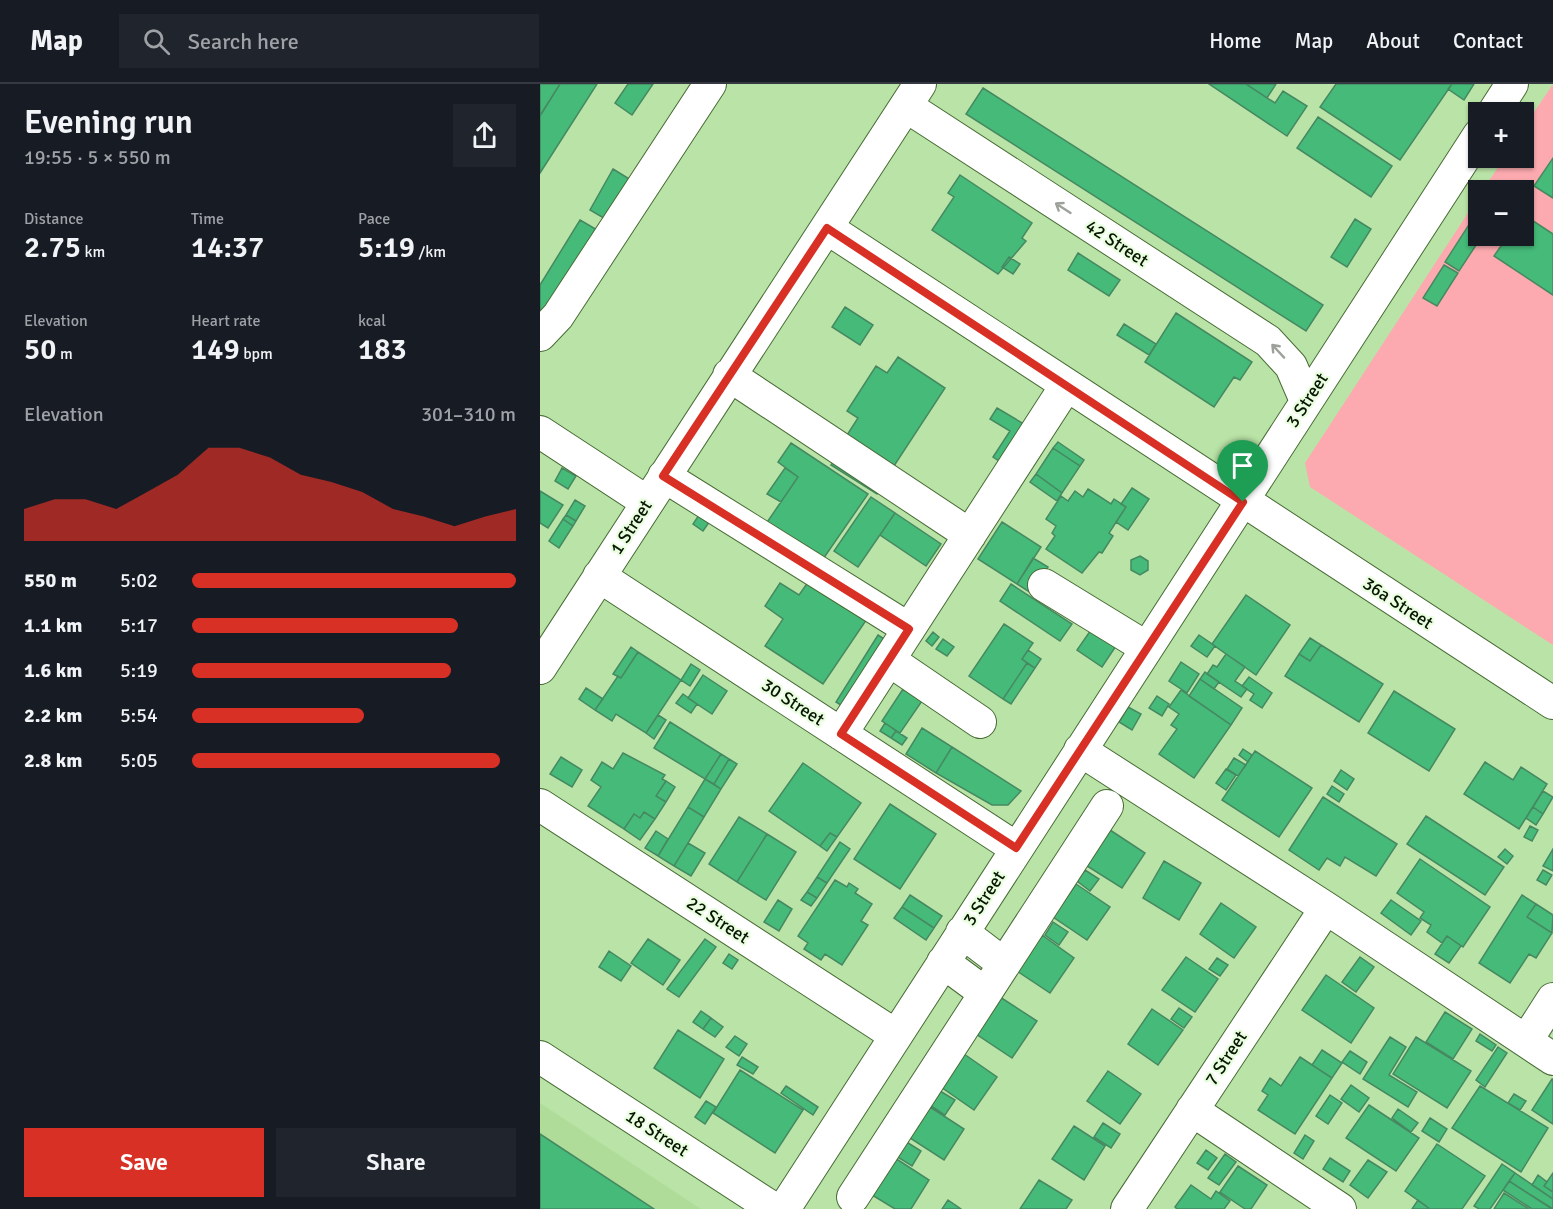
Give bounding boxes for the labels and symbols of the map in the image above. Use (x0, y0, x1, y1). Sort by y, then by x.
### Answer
one-way arrow (1055, 202, 1072, 214)
street label: 42 Street (1082, 215, 1152, 271)
one-way arrow (1270, 343, 1285, 358)
street label: 3 Street (1281, 369, 1333, 431)
pin (1217, 440, 1268, 502)
street label: 1 Street (605, 496, 657, 558)
street label: 36a Street (1359, 572, 1437, 634)
street label: 30 Street (758, 674, 828, 730)
street label: 3 Street (958, 867, 1010, 929)
street label: 22 Street (683, 892, 753, 948)
street label: 7 Street (1200, 1027, 1252, 1089)
street label: 18 Street (622, 1105, 692, 1161)

